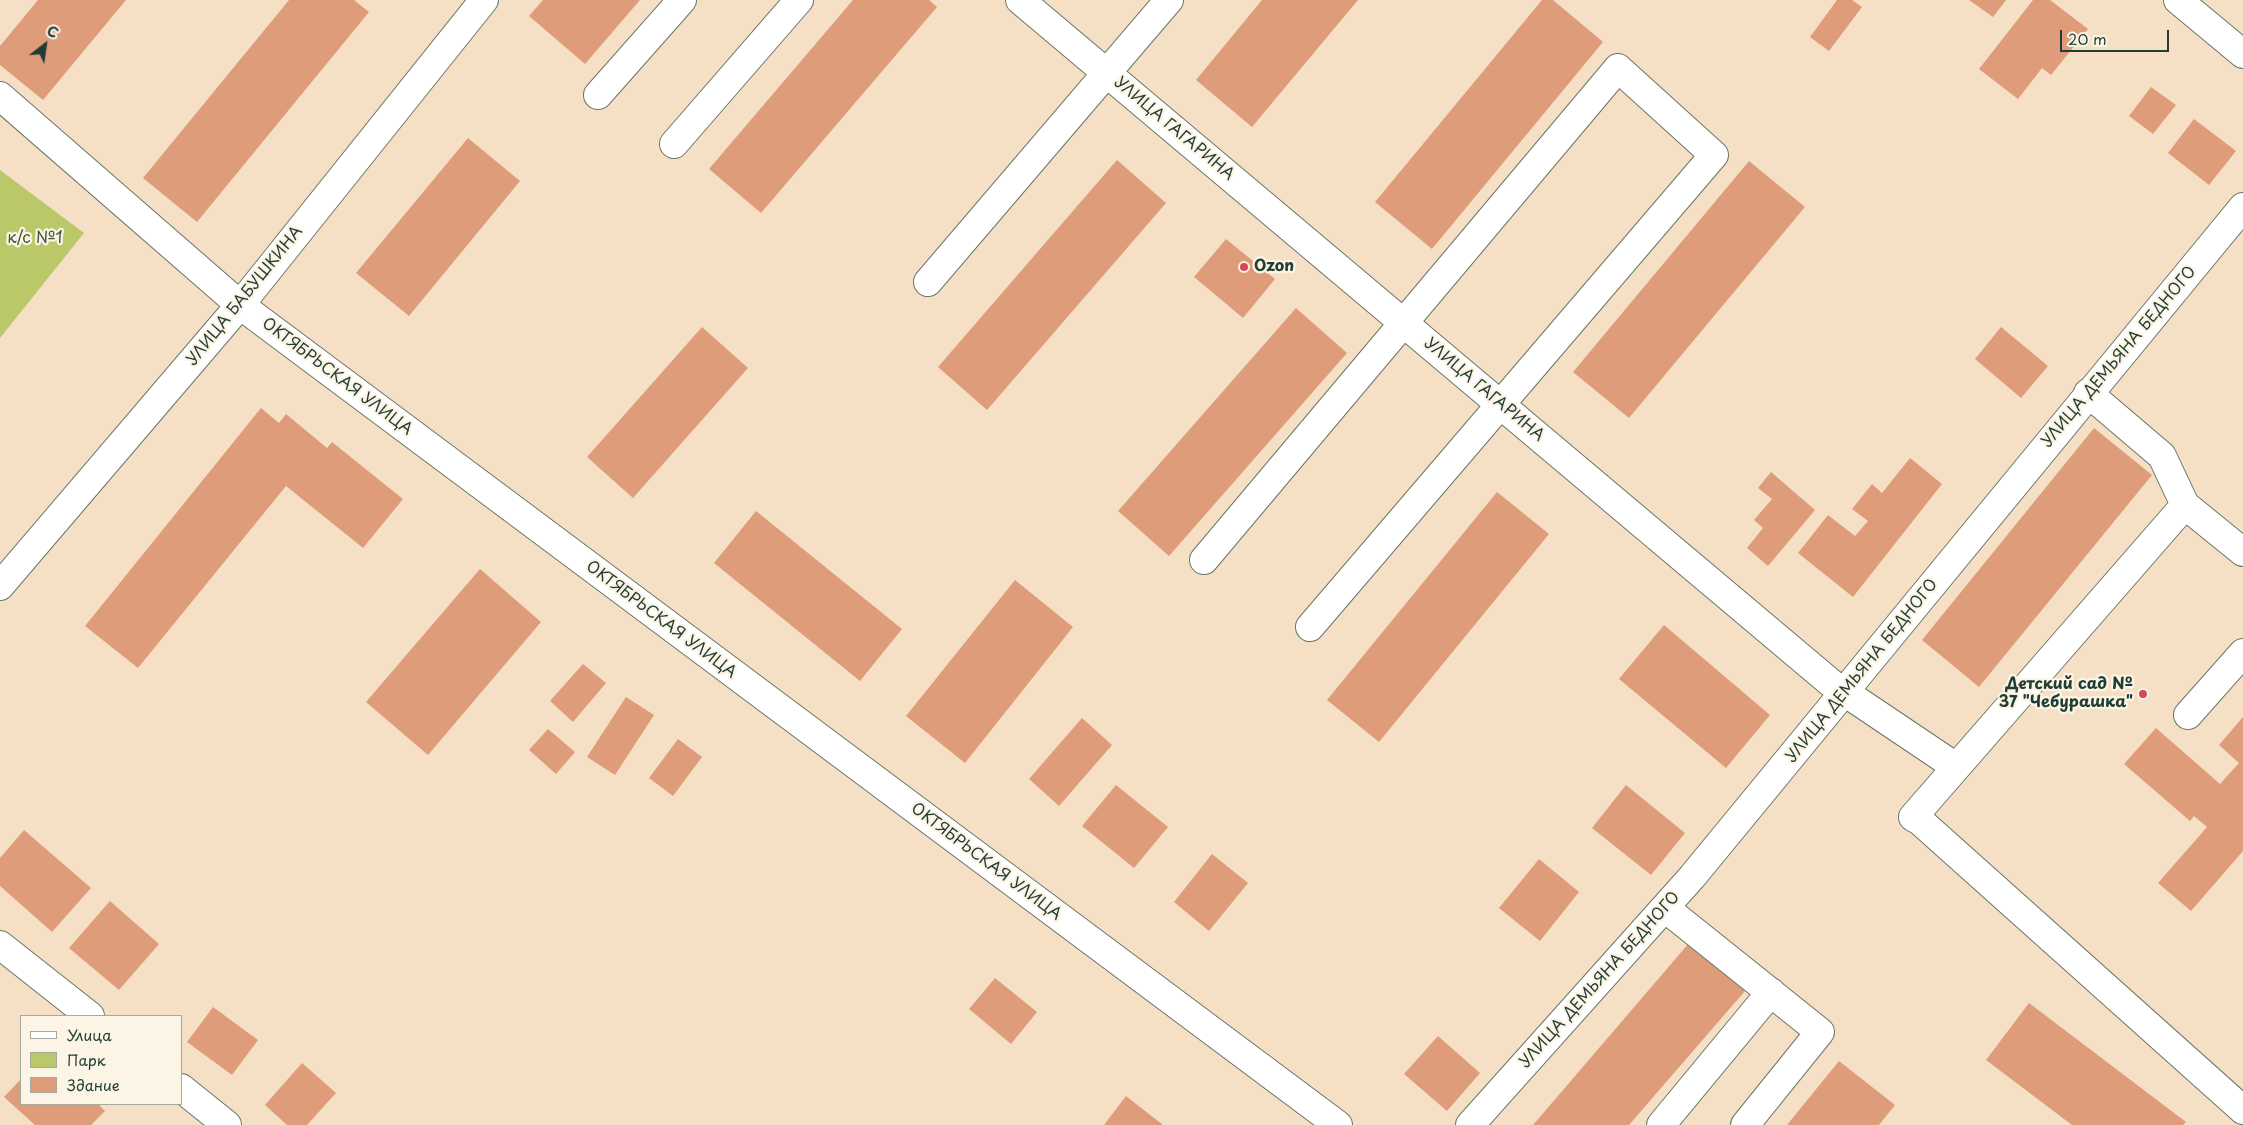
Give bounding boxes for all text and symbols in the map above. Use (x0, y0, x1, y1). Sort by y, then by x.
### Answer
north arrow (20, 20, 70, 70)
text: С (43, 20, 63, 43)
scale bar (2063, 20, 2172, 52)
text: 20 m (2068, 27, 2107, 50)
street label: УЛИЦА ГАГАРИНА (1110, 73, 1238, 185)
street label: УЛИЦА БАБУШКИНА (183, 223, 307, 369)
park label: к/с №1 (7, 229, 63, 249)
place label: Ozon (1254, 257, 1294, 277)
marker: Ozon (1238, 261, 1250, 273)
street label: УЛИЦА ДЕМЬЯНА БЕДНОГО (2038, 263, 2200, 451)
street label: ОКТЯБРЬСКАЯ УЛИЦА (258, 314, 416, 440)
street label: УЛИЦА ГАГАРИНА (1420, 334, 1548, 446)
street label: ОКТЯБРЬСКАЯ УЛИЦА (582, 557, 740, 683)
street label: УЛИЦА ДЕМЬЯНА БЕДНОГО (1782, 576, 1942, 766)
place label: Детский сад № 37 "Чебурашка" (1999, 675, 2133, 713)
marker: Детский сад № 37 "Чебурашка" (2137, 688, 2149, 700)
street label: ОКТЯБРЬСКАЯ УЛИЦА (907, 799, 1065, 925)
street label: УЛИЦА ДЕМЬЯНА БЕДНОГО (1516, 888, 1684, 1072)
legend (20, 1015, 182, 1105)
text: Улица (67, 1023, 112, 1046)
text: Парк (67, 1048, 106, 1071)
text: Здание (67, 1073, 120, 1096)

